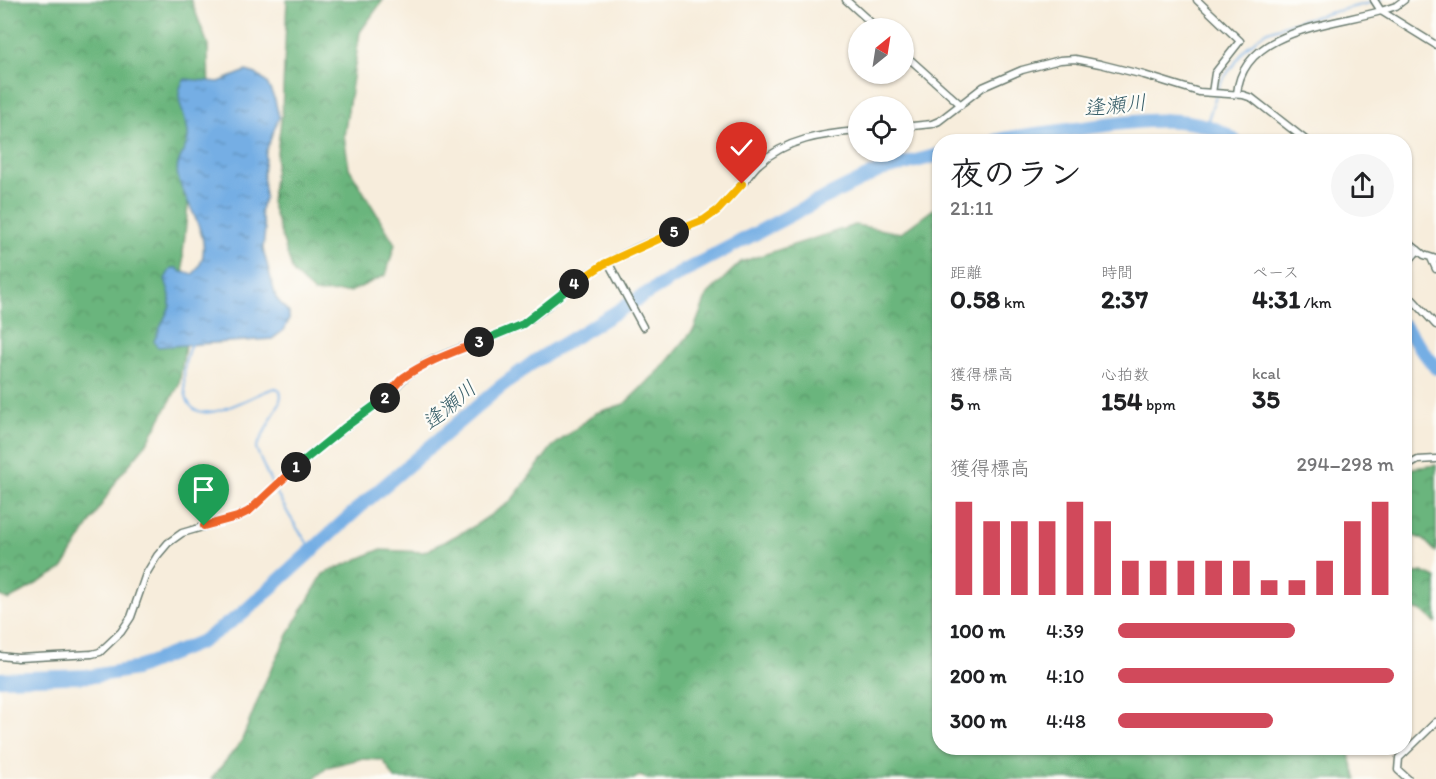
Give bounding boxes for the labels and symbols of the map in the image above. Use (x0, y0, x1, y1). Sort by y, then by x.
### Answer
north arrow (848, 18, 914, 84)
water label: 逢瀬川 (1082, 89, 1148, 121)
pin (716, 122, 767, 184)
pin: 5 (659, 217, 689, 247)
pin: 4 (559, 269, 589, 299)
pin: 3 (464, 327, 494, 357)
water label: 逢瀬川 (417, 375, 481, 435)
pin: 2 (370, 383, 400, 413)
pin: 1 (281, 452, 311, 482)
pin (178, 464, 229, 526)

